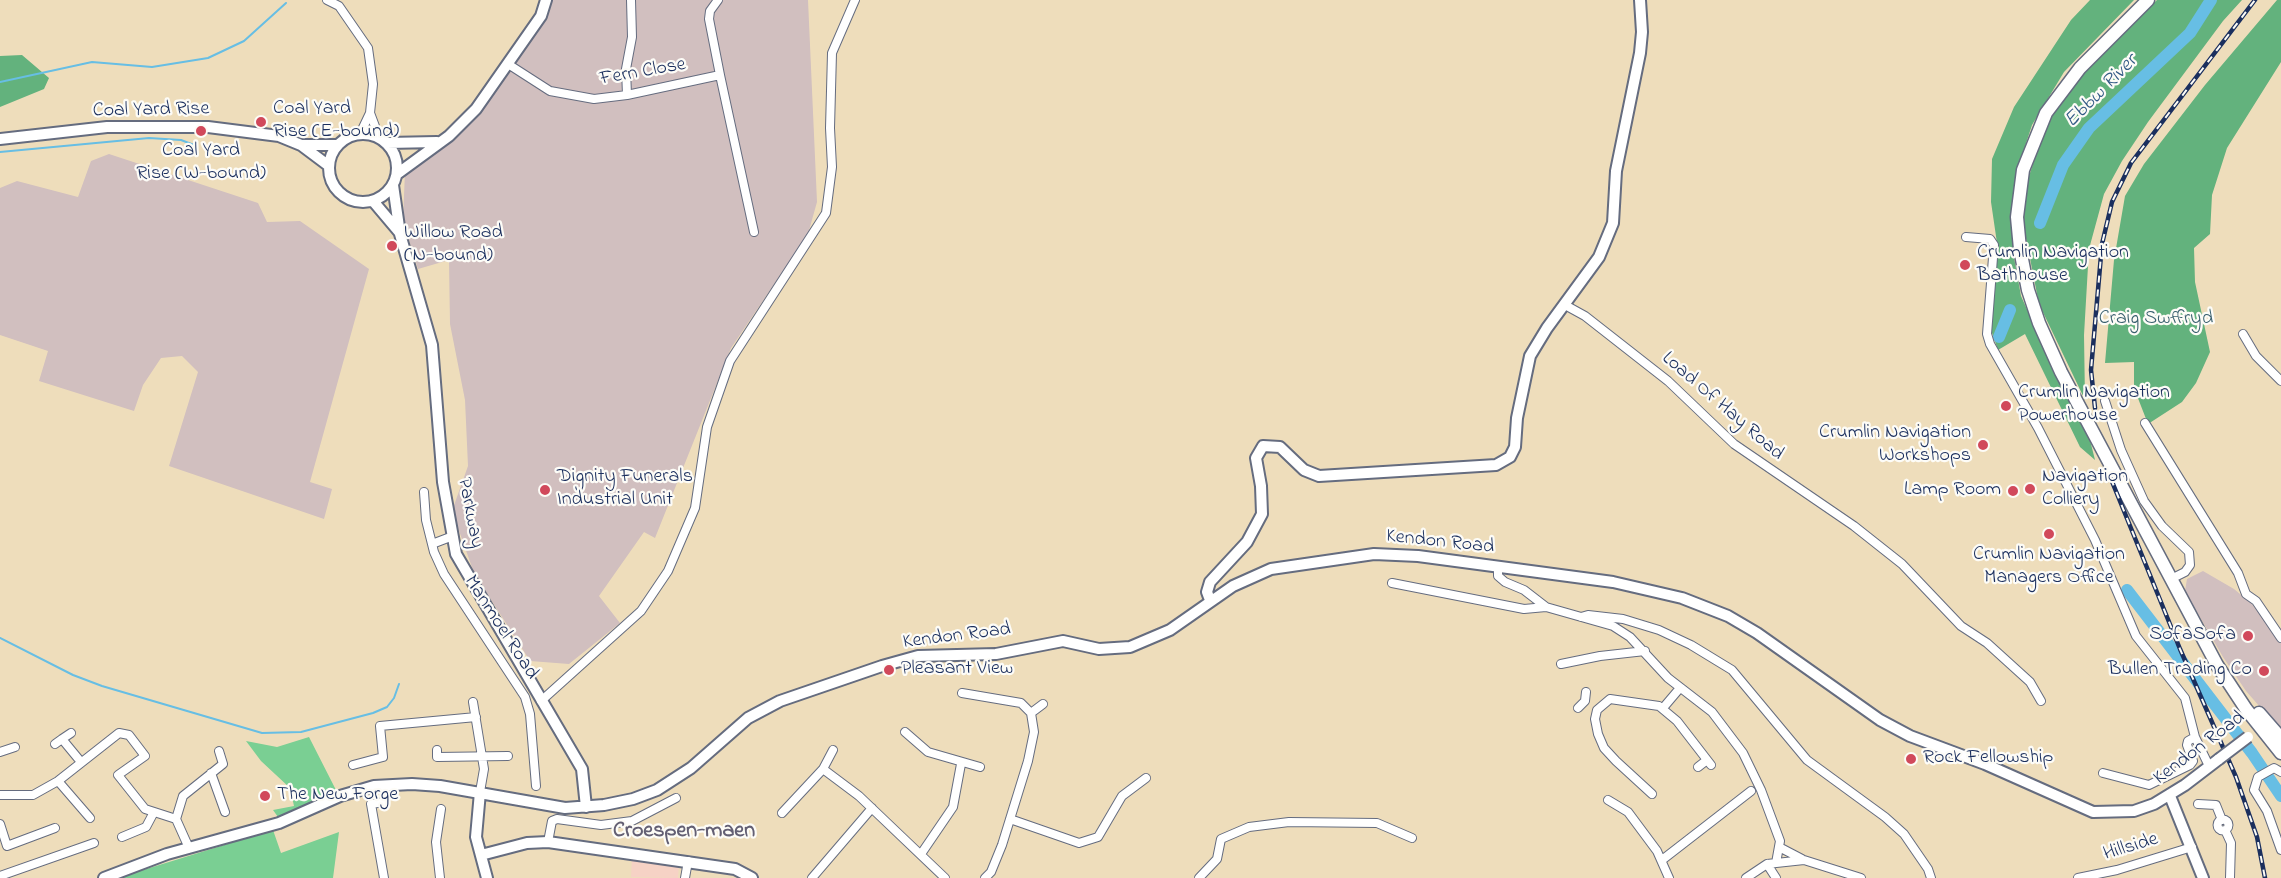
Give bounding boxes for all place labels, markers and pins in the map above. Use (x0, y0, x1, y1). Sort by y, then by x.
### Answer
place label: Coal Yard Rise (E-bound) (273, 98, 399, 145)
marker: Coal Yard Rise (E-bound) (254, 115, 268, 129)
marker: Coal Yard Rise (W-bound) (194, 124, 208, 138)
place label: Coal Yard Rise (W-bound) (136, 140, 266, 187)
place label: Willow Road (N-bound) (404, 222, 503, 269)
marker: Willow Road (N-bound) (385, 239, 399, 253)
place label: Crumlin Navigation Bathhouse (1977, 242, 2129, 289)
marker: Crumlin Navigation Bathhouse (1958, 258, 1972, 272)
place label: Crumlin Navigation Powerhouse (2018, 382, 2170, 429)
marker: Crumlin Navigation Powerhouse (1999, 399, 2013, 413)
place label: Crumlin Navigation Workshops (1819, 422, 1971, 469)
marker: Crumlin Navigation Workshops (1976, 438, 1990, 452)
place label: Dignity Funerals Industrial Unit (557, 466, 693, 513)
place label: Navigation Colliery (2042, 466, 2128, 513)
place label: Lamp Room (1904, 479, 2001, 503)
marker: Navigation Colliery (2023, 482, 2037, 496)
marker: Dignity Funerals Industrial Unit (538, 483, 552, 497)
marker: Lamp Room (2006, 484, 2020, 498)
marker: Crumlin Navigation Managers Office (2042, 527, 2056, 541)
place label: Crumlin Navigation Managers Office (1973, 544, 2125, 591)
place label: SofaSofa (2149, 624, 2236, 648)
marker: SofaSofa (2241, 629, 2255, 643)
place label: Pleasant View (901, 658, 1013, 682)
place label: Bullen Trading Co (2108, 659, 2252, 683)
marker: Pleasant View (882, 663, 896, 677)
marker: Bullen Trading Co (2257, 664, 2271, 678)
place label: Rock Fellowship (1923, 747, 2053, 771)
marker: Rock Fellowship (1904, 752, 1918, 766)
place label: The New Forge (277, 784, 398, 808)
marker: The New Forge (258, 789, 272, 803)

